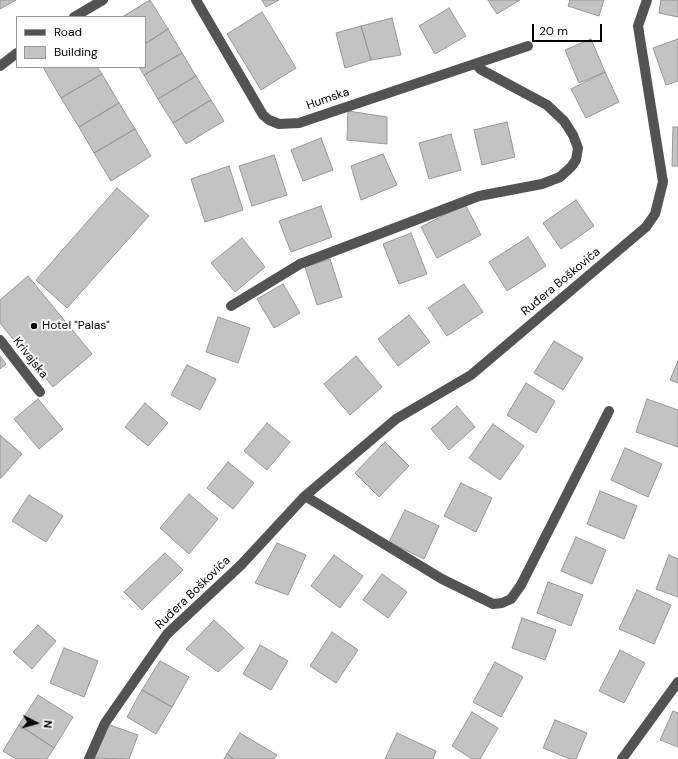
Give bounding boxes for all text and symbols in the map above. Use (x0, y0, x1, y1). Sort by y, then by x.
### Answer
legend (16, 16, 146, 68)
scale bar (534, 16, 604, 42)
text: 20 m (539, 23, 568, 39)
text: Road (54, 24, 82, 40)
text: Building (54, 44, 98, 60)
street label: Humska (305, 85, 351, 113)
street label: Ruđera Boškovića (519, 245, 603, 319)
place label: Hotel "Palas" (42, 319, 110, 333)
marker: Hotel "Palas" (29, 321, 39, 331)
street label: Krivajska (9, 335, 51, 381)
street label: Ruđera Boškovića (153, 554, 233, 632)
north arrow (16, 703, 56, 743)
text: N (41, 720, 55, 729)

